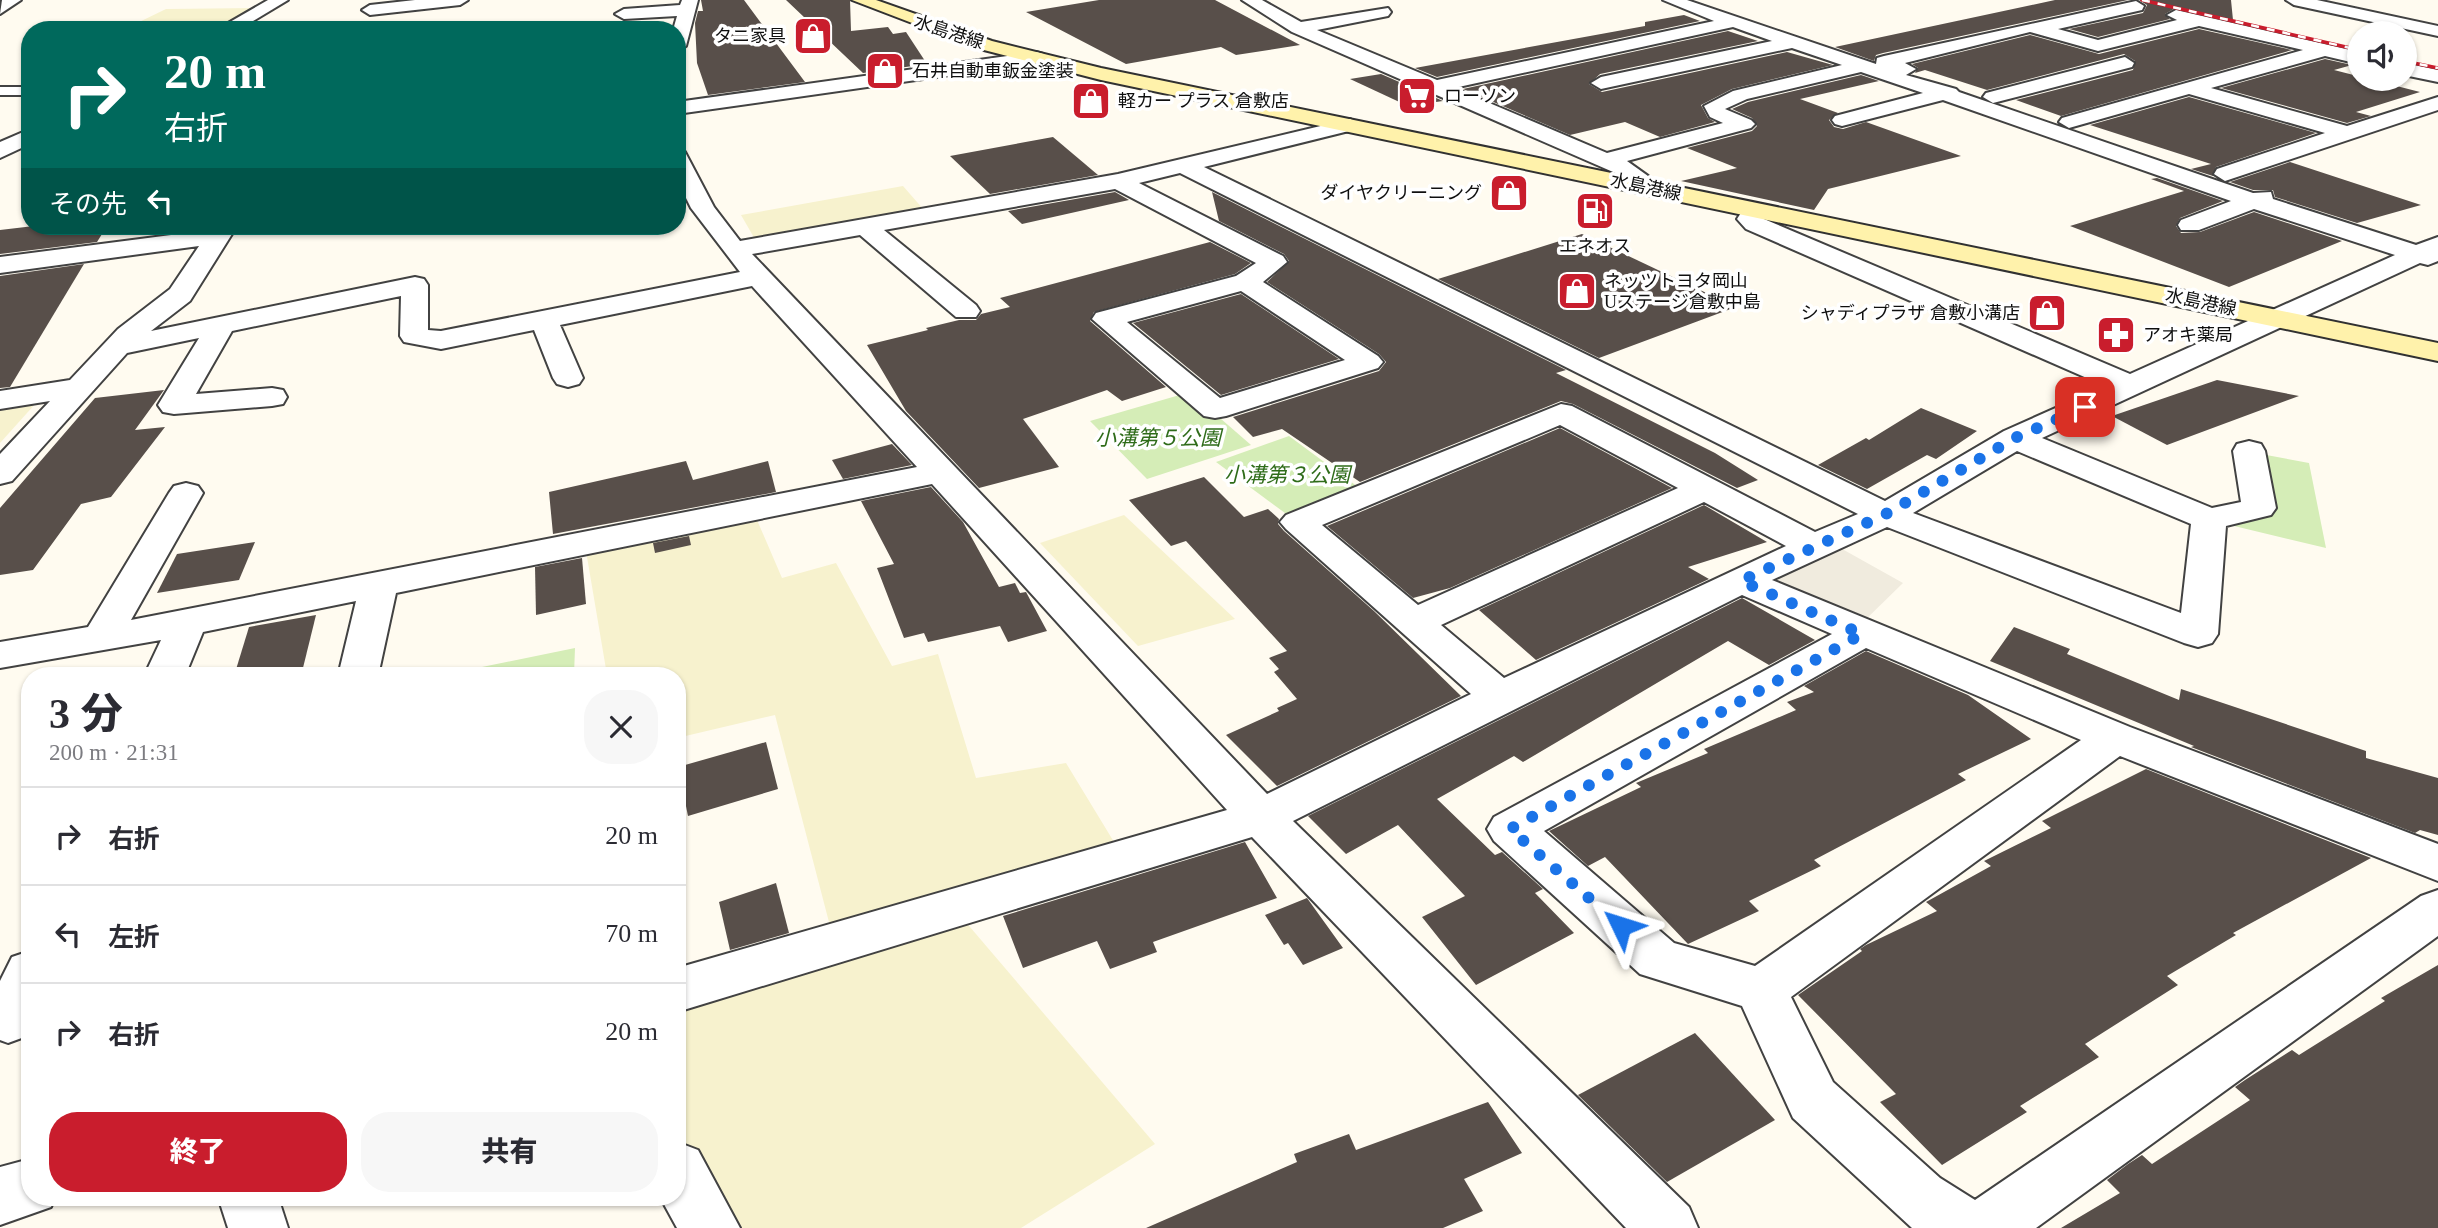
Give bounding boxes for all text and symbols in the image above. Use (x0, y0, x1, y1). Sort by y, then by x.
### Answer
street label: 水島港線 (912, 11, 986, 53)
shop icon: タニ家具 (792, 15, 834, 57)
map controls (2347, 21, 2417, 91)
button: sound (2347, 21, 2417, 91)
place label: タニ家具 (714, 26, 786, 46)
text: 20 m (164, 44, 266, 99)
icon: right (49, 49, 140, 140)
shop icon: 石井自動車鈑金塗装 (864, 50, 906, 92)
place label: 石井自動車鈑金塗装 (912, 61, 1074, 81)
supermarket icon: ローソン (1396, 75, 1438, 117)
shop icon: 軽カー プラス 倉敷店 (1070, 80, 1112, 122)
place label: ローソン (1444, 86, 1516, 106)
place label: 軽カー プラス 倉敷店 (1118, 91, 1289, 111)
text: 右折 (164, 110, 228, 146)
street label: 水島港線 (1609, 170, 1683, 204)
shop icon: ダイヤクリーニング (1488, 172, 1530, 214)
icon: left (141, 182, 179, 220)
place label: ダイヤクリーニング (1321, 183, 1482, 203)
text: その先 (49, 190, 127, 219)
fuel station icon: エネオス (1574, 190, 1616, 232)
place label: エネオス (1559, 236, 1631, 256)
shop icon: ネッツトヨタ岡山 Uステージ倉敷中島 (1556, 270, 1598, 312)
place label: ネッツトヨタ岡山 Uステージ倉敷中島 (1604, 271, 1761, 312)
street label: 水島港線 (2164, 285, 2238, 319)
shop icon: シャディプラザ 倉敷小溝店 (2026, 292, 2068, 334)
place label: シャディプラザ 倉敷小溝店 (1801, 303, 2020, 323)
pharmacy icon: アオキ薬局 (2095, 314, 2137, 356)
place label: アオキ薬局 (2143, 325, 2233, 345)
pin (2055, 377, 2115, 437)
icon: arrive (2066, 388, 2104, 426)
park label: 小溝第５公園 (1095, 426, 1224, 450)
park label: 小溝第３公園 (1224, 463, 1353, 487)
button: close (584, 690, 658, 764)
text: 3 分 (49, 691, 123, 737)
text: 200 m · 21:31 (49, 740, 179, 765)
icon: right (49, 817, 87, 855)
text: 20 m (605, 821, 658, 850)
text: 右折 (108, 825, 160, 854)
position arrow (1584, 889, 1658, 963)
icon: left (49, 915, 87, 953)
text: 70 m (605, 919, 658, 948)
text: 左折 (108, 923, 160, 952)
icon: right (49, 1013, 87, 1051)
text: 20 m (605, 1017, 658, 1046)
text: 右折 (108, 1021, 160, 1050)
button: 終了 (49, 1112, 347, 1192)
button: 共有 (361, 1112, 658, 1192)

